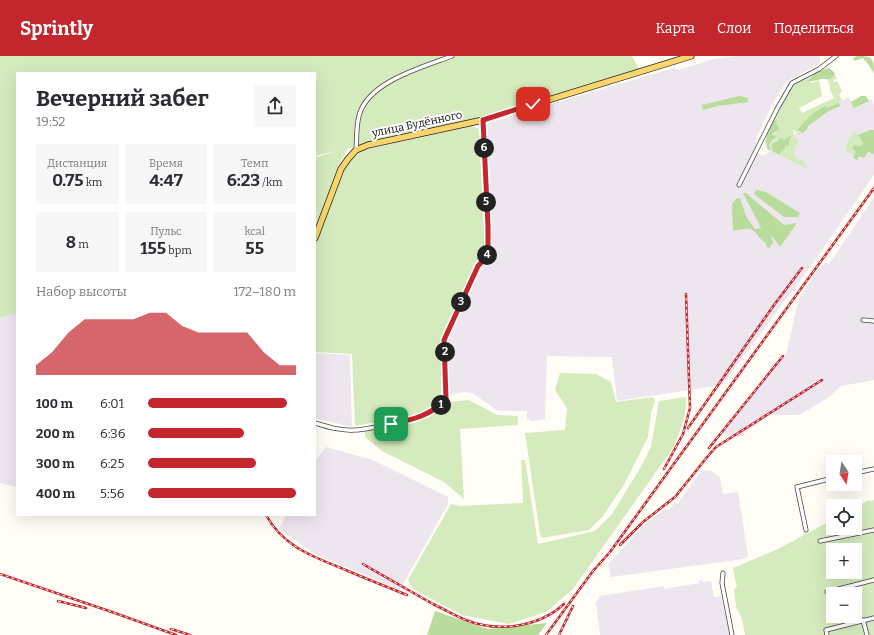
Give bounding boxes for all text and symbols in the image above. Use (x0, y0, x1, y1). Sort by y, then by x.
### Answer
text: Sprintly (20, 17, 93, 40)
text: Карта (655, 20, 695, 37)
text: Слои (717, 20, 752, 37)
text: Поделиться (774, 20, 854, 37)
text: Вечерний забег (36, 85, 209, 112)
button: share (254, 85, 296, 127)
pin (516, 87, 550, 121)
icon: check (522, 93, 544, 115)
street label: улица Будённого (370, 108, 463, 140)
text: 19:52 (36, 114, 65, 129)
pin: 6 (474, 138, 494, 158)
text: 6 (481, 141, 487, 154)
text: Дистанция (48, 157, 107, 170)
text: Время (149, 157, 183, 170)
text: Темп (241, 157, 268, 170)
text: 0.75 (52, 170, 84, 191)
text: 4:47 (149, 170, 183, 191)
text: 6:23 (227, 170, 260, 191)
text: km (84, 176, 102, 189)
text: /km (260, 176, 283, 189)
pin: 5 (476, 192, 496, 212)
text: 5 (483, 195, 489, 208)
text: Пульс (150, 225, 182, 238)
text: kcal (244, 225, 265, 238)
text: 8 (66, 232, 76, 253)
text: m (76, 238, 89, 251)
text: 155 (140, 238, 166, 259)
text: 55 (245, 238, 264, 259)
text: bpm (166, 244, 192, 257)
pin: 4 (477, 245, 497, 265)
text: 4 (484, 248, 490, 261)
text: Набор высоты (36, 284, 127, 299)
text: 172–180 m (233, 284, 296, 299)
pin: 3 (451, 292, 471, 312)
text: 3 (458, 295, 464, 308)
pin: 2 (435, 342, 455, 362)
text: 2 (442, 345, 448, 358)
pin: 1 (431, 395, 451, 415)
text: 100 m (36, 396, 73, 411)
text: 6:01 (100, 396, 124, 411)
text: 1 (439, 398, 443, 411)
pin (374, 407, 408, 441)
icon: arrive (380, 413, 402, 435)
text: 200 m (36, 426, 75, 441)
text: 6:36 (100, 426, 125, 441)
north arrow (826, 455, 862, 491)
map controls (826, 455, 862, 623)
text: 300 m (36, 456, 75, 471)
text: 6:25 (100, 456, 124, 471)
text: 400 m (36, 486, 75, 501)
text: 5:56 (100, 486, 124, 501)
button: locate (826, 499, 862, 535)
button: + (826, 543, 862, 579)
button: − (826, 587, 862, 623)

